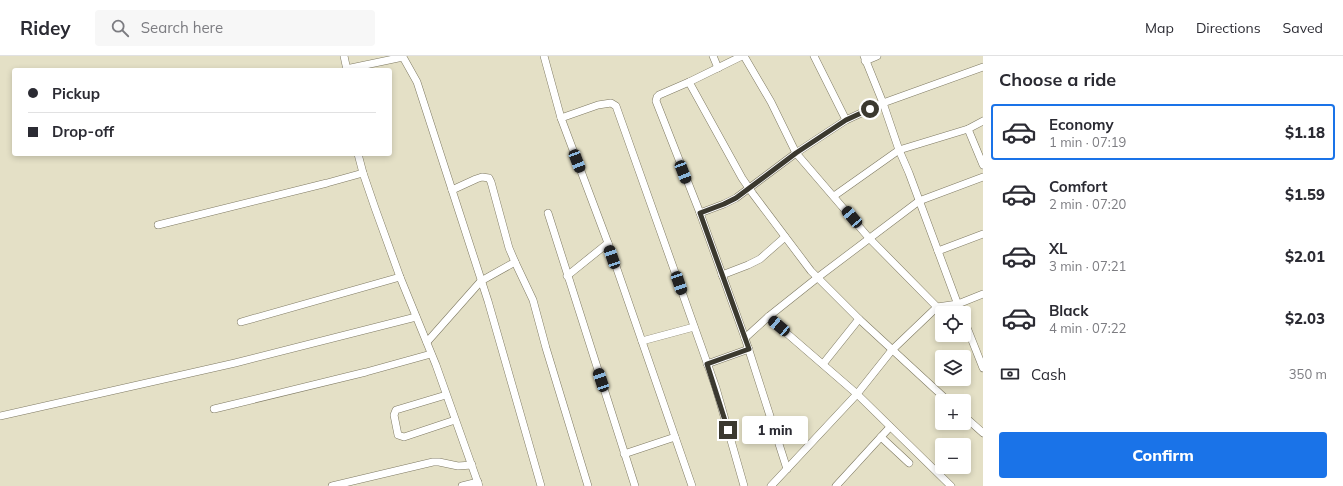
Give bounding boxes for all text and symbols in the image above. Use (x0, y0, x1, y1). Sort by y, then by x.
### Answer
search box (95, 10, 375, 46)
text: Ridey (20, 16, 71, 40)
icon: search (109, 17, 131, 39)
text: Search here (141, 18, 223, 37)
text: Map (1145, 19, 1174, 37)
text: Directions (1196, 19, 1261, 37)
text: Saved (1283, 19, 1323, 37)
text: Choose a ride (999, 68, 1116, 91)
text: Pickup (52, 84, 100, 103)
route start (861, 100, 879, 118)
icon: car (1001, 114, 1037, 150)
text: Economy (1049, 115, 1114, 134)
text: Drop-off (52, 122, 114, 141)
text: $1.18 (1285, 123, 1325, 142)
text: 1 min · 07:19 (1049, 134, 1126, 150)
car (567, 148, 587, 174)
car (673, 159, 693, 185)
icon: car (1001, 176, 1037, 212)
text: Comfort (1049, 177, 1107, 196)
text: $1.59 (1285, 185, 1325, 204)
text: 2 min · 07:20 (1049, 196, 1126, 212)
car (840, 204, 864, 230)
icon: car (1001, 238, 1037, 274)
text: XL (1049, 239, 1067, 258)
car (602, 244, 622, 270)
text: $2.01 (1285, 247, 1325, 266)
text: 3 min · 07:21 (1049, 258, 1126, 274)
car (669, 270, 689, 296)
icon: car (1001, 300, 1037, 336)
text: Black (1049, 301, 1088, 320)
map controls (935, 306, 971, 474)
button: locate (935, 306, 971, 342)
text: $2.03 (1285, 309, 1325, 328)
car (766, 314, 792, 338)
text: 4 min · 07:22 (1049, 320, 1126, 336)
button: layers (935, 350, 971, 386)
icon: cash (999, 363, 1021, 385)
text: Cash (1031, 365, 1066, 384)
text: 350 m (1289, 366, 1327, 382)
car (592, 367, 610, 393)
button: + (935, 394, 971, 430)
callout: 1 min (742, 416, 808, 444)
route end (719, 421, 737, 439)
text: 1 min (758, 422, 792, 438)
button: Confirm (999, 432, 1327, 478)
button: − (935, 438, 971, 474)

